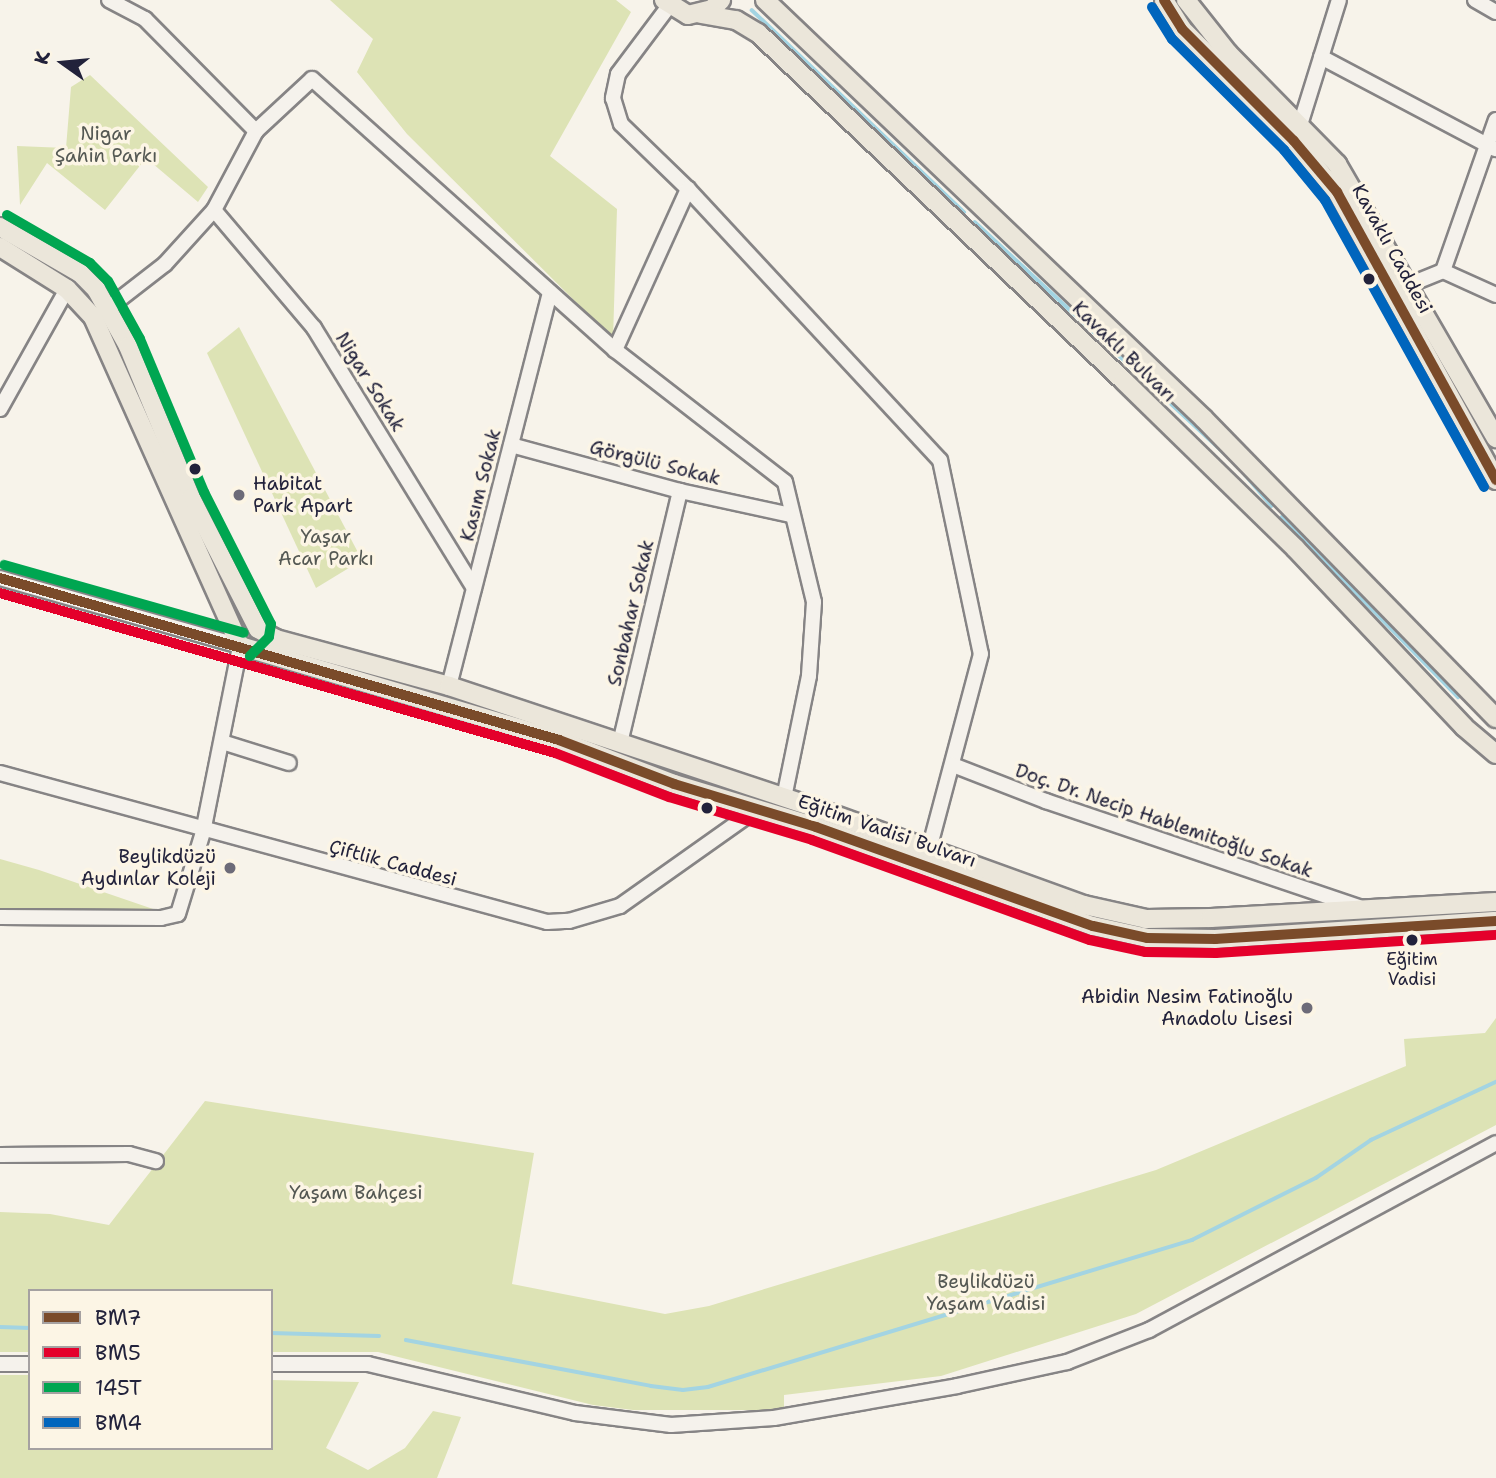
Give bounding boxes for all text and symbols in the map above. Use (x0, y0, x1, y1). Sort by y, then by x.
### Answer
north arrow (28, 28, 98, 98)
text: K (28, 48, 56, 67)
park label: Nigar Şahin Parkı (55, 123, 157, 167)
street label: Kavaklı Caddesi (1347, 180, 1437, 318)
unlabelled marker (1362, 272, 1376, 286)
street label: Kavaklı Bulvarı (1067, 297, 1181, 407)
street label: Nigar Sokak (330, 328, 410, 436)
street label: Kasım Sokak (456, 426, 506, 544)
street label: Görgülü Sokak (587, 436, 723, 490)
unlabelled marker (188, 462, 202, 476)
place label: Habitat Park Apart (253, 473, 353, 517)
marker: Habitat Park Apart (231, 487, 247, 503)
park label: Yaşar Acar Parkı (278, 526, 374, 570)
street label: Sonbahar Sokak (603, 538, 659, 688)
street label: Doç. Dr. Necip Hablemitoğlu Sokak (1012, 759, 1316, 883)
street label: Eğitim Vadisi Bulvarı (795, 790, 979, 872)
unlabelled marker (700, 801, 714, 815)
street label: Çiftlik Caddesi (327, 835, 459, 891)
place label: Beylikdüzü Aydınlar Koleji (81, 846, 216, 890)
marker: Beylikdüzü Aydınlar Koleji (222, 860, 238, 876)
marker: Eğitim Vadisi (1405, 933, 1419, 947)
place label: Eğitim Vadisi (1386, 950, 1438, 990)
place label: Abidin Nesim Fatinoğlu Anadolu Lisesi (1081, 986, 1293, 1030)
marker: Abidin Nesim Fatinoğlu Anadolu Lisesi (1299, 1000, 1315, 1016)
park label: Yaşam Bahçesi (289, 1182, 423, 1204)
park label: Beylikdüzü Yaşam Vadisi (926, 1271, 1046, 1315)
legend (28, 1289, 273, 1450)
text: BM7 (95, 1304, 142, 1332)
text: BM5 (95, 1339, 141, 1367)
text: 145T (95, 1374, 142, 1402)
text: BM4 (95, 1409, 142, 1437)

